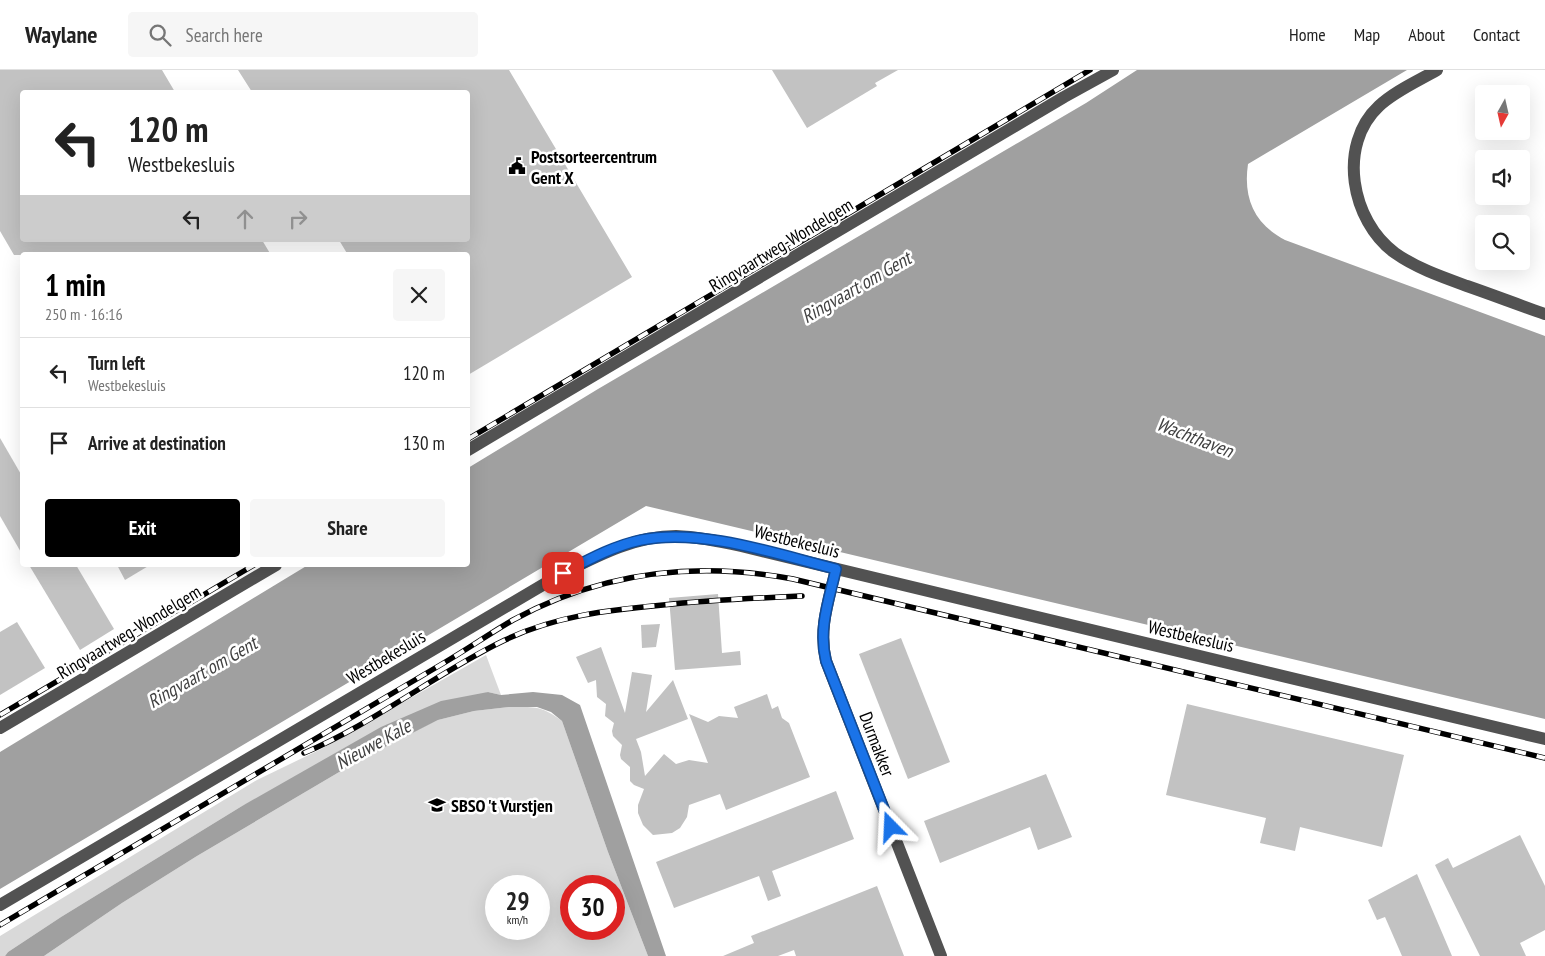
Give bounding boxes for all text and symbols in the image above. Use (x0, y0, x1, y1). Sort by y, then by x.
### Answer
search box (128, 12, 478, 57)
text: Waylane (25, 19, 98, 50)
icon: search (146, 21, 174, 49)
text: Search here (186, 23, 263, 47)
text: Home (1289, 23, 1326, 46)
text: Map (1354, 23, 1380, 46)
text: About (1408, 23, 1445, 46)
text: Contact (1473, 23, 1520, 46)
north arrow (1475, 85, 1530, 140)
map controls (1475, 85, 1530, 270)
text: 120 m (128, 106, 209, 152)
icon: left (45, 110, 110, 175)
place label: Postsorteercentrum Gent X (531, 145, 657, 189)
text: Westbekesluis (128, 150, 235, 178)
button: sound (1475, 150, 1530, 205)
public building icon: Postsorteercentrum Gent X (507, 156, 527, 176)
street label: Ringvaartweg-Wondelgem (705, 193, 857, 297)
icon: left (178, 205, 206, 233)
icon: ahead (231, 205, 259, 233)
icon: right (284, 205, 312, 233)
button: search (1475, 215, 1530, 270)
water label: Ringvaart om Gent (797, 245, 918, 328)
text: 1 min (45, 265, 106, 304)
button: close (393, 269, 445, 321)
text: 250 m · 16:16 (45, 304, 123, 324)
text: Turn left (88, 351, 145, 375)
icon: left (45, 359, 73, 387)
text: 120 m (403, 361, 445, 385)
text: Westbekesluis (88, 375, 166, 395)
water label: Wachthaven (1154, 412, 1238, 463)
icon: arrive (45, 429, 73, 457)
text: Arrive at destination (88, 431, 226, 455)
text: 130 m (403, 431, 445, 455)
button: Exit (45, 499, 240, 557)
button: Share (250, 499, 445, 557)
street label: Westbekesluis (752, 519, 842, 563)
pin (542, 552, 584, 594)
icon: arrive (549, 559, 577, 587)
street label: Ringvaartweg-Wondelgem (53, 580, 205, 684)
street label: Westbekesluis (1146, 615, 1236, 657)
street label: Westbekesluis (343, 625, 429, 689)
water label: Ringvaart om Gent (143, 630, 264, 713)
street label: Durmakker (854, 708, 900, 780)
water label: Nieuwe Kale (331, 713, 416, 774)
place label: SBSO 't Vurstjen (451, 794, 553, 817)
school or university icon: SBSO 't Vurstjen (427, 795, 447, 815)
position arrow (864, 800, 916, 852)
speed limit sign: 30 (560, 875, 625, 940)
text: 29 (506, 885, 529, 917)
text: km/h (507, 912, 528, 927)

